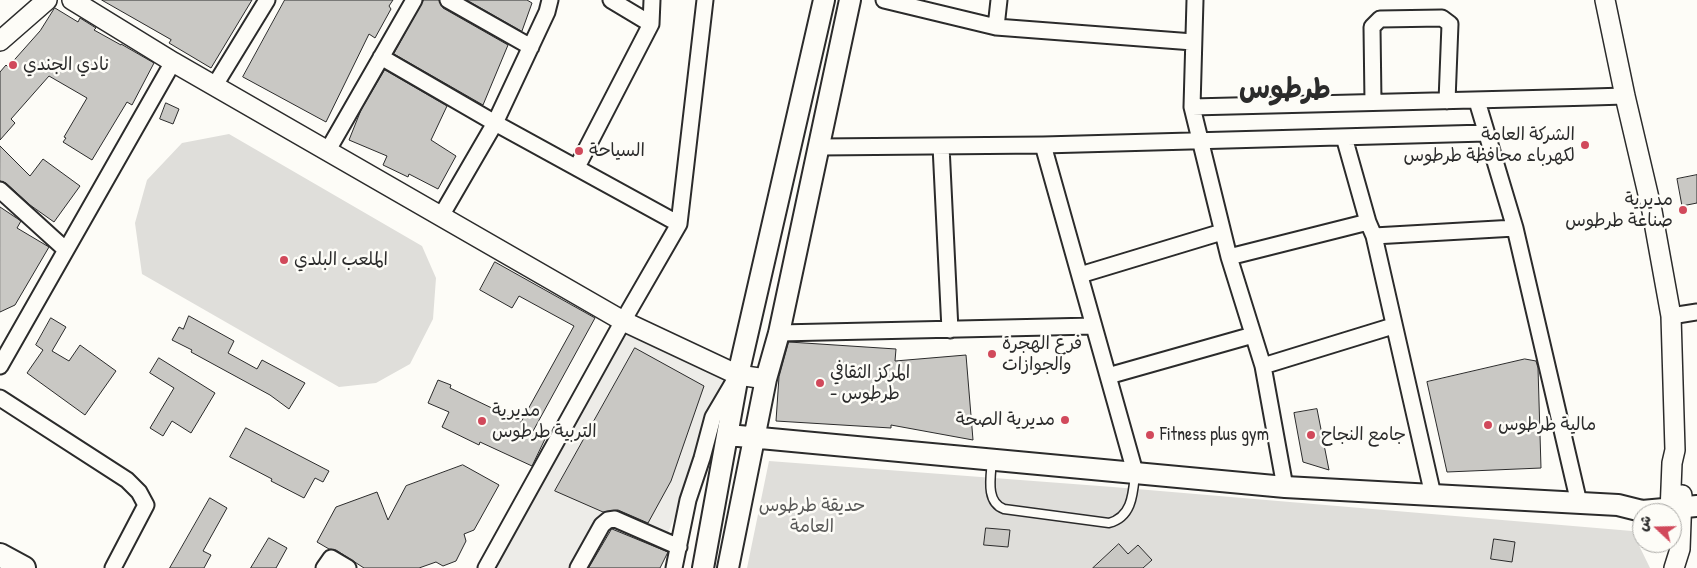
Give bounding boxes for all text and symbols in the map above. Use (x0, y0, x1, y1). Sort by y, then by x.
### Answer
place label: نادي الجندي (23, 54, 109, 76)
marker: نادي الجندي (7, 59, 19, 71)
district label: طرطوس (1239, 74, 1331, 108)
place label: الشركة العامة لكهرباء محافظة طرطوس (1404, 124, 1575, 166)
marker: الشركة العامة لكهرباء محافظة طرطوس (1579, 139, 1591, 151)
place label: السياحة (589, 140, 645, 162)
marker: السياحة (573, 145, 585, 157)
place label: مديرية صناعة طرطوس (1565, 189, 1673, 232)
marker: مديرية صناعة طرطوس (1677, 204, 1689, 216)
place label: الملعب البلدي (294, 249, 388, 271)
marker: الملعب البلدي (278, 254, 290, 266)
place label: فرع الهجرة والجوازات (1002, 333, 1082, 376)
marker: فرع الهجرة والجوازات (986, 348, 998, 360)
place label: المركز الثقافي - طرطوس (830, 362, 910, 404)
marker: المركز الثقافي - طرطوس (814, 377, 826, 389)
place label: مديرية التربية طرطوس (492, 400, 597, 442)
place label: مديرية الصحة (956, 409, 1055, 431)
marker: مديرية الصحة (1059, 414, 1071, 426)
place label: مالية طرطوس (1498, 414, 1596, 436)
marker: مديرية التربية طرطوس (476, 415, 488, 427)
marker: مالية طرطوس (1482, 419, 1494, 431)
place label: Fitness plus gym (1160, 424, 1269, 446)
place label: جامع النجاح (1321, 424, 1406, 446)
marker: Fitness plus gym (1144, 429, 1156, 441)
marker: جامع النجاح (1305, 429, 1317, 441)
park label: حديقة طرطوس العامة (759, 495, 865, 538)
north arrow (1632, 503, 1682, 553)
text: ش (1632, 512, 1655, 533)

